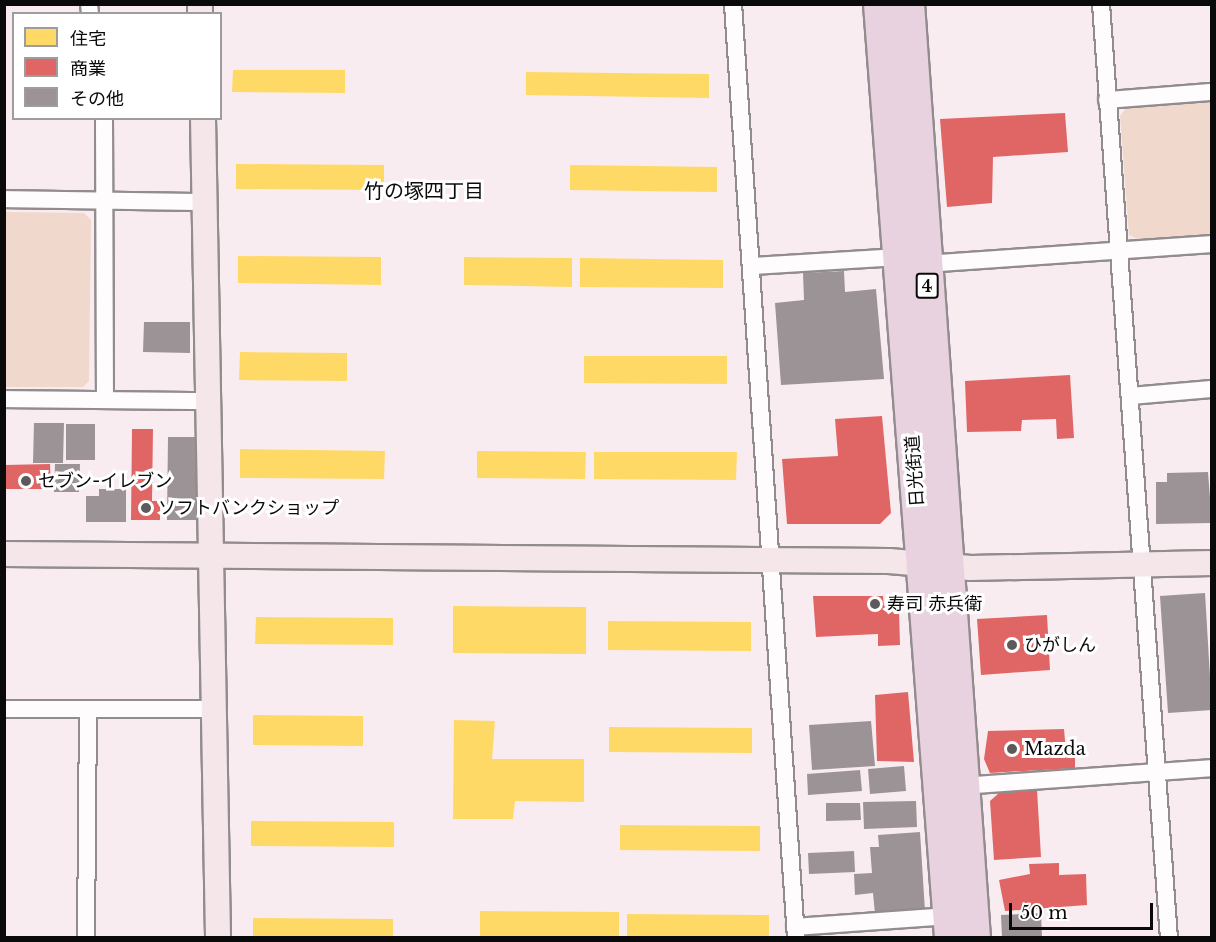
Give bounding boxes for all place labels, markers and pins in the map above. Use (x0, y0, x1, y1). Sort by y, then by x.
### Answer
place label: セブン-イレブン (38, 470, 172, 492)
marker: セブン-イレブン (19, 474, 33, 488)
place label: ソフトバンクショップ (158, 497, 338, 519)
marker: ソフトバンクショップ (139, 501, 153, 515)
place label: 寿司 赤兵衛 (887, 593, 982, 615)
marker: 寿司 赤兵衛 (868, 597, 882, 611)
place label: ひがしん (1024, 634, 1096, 656)
marker: ひがしん (1005, 638, 1019, 652)
place label: Mazda (1024, 738, 1086, 760)
marker: Mazda (1005, 742, 1019, 756)

